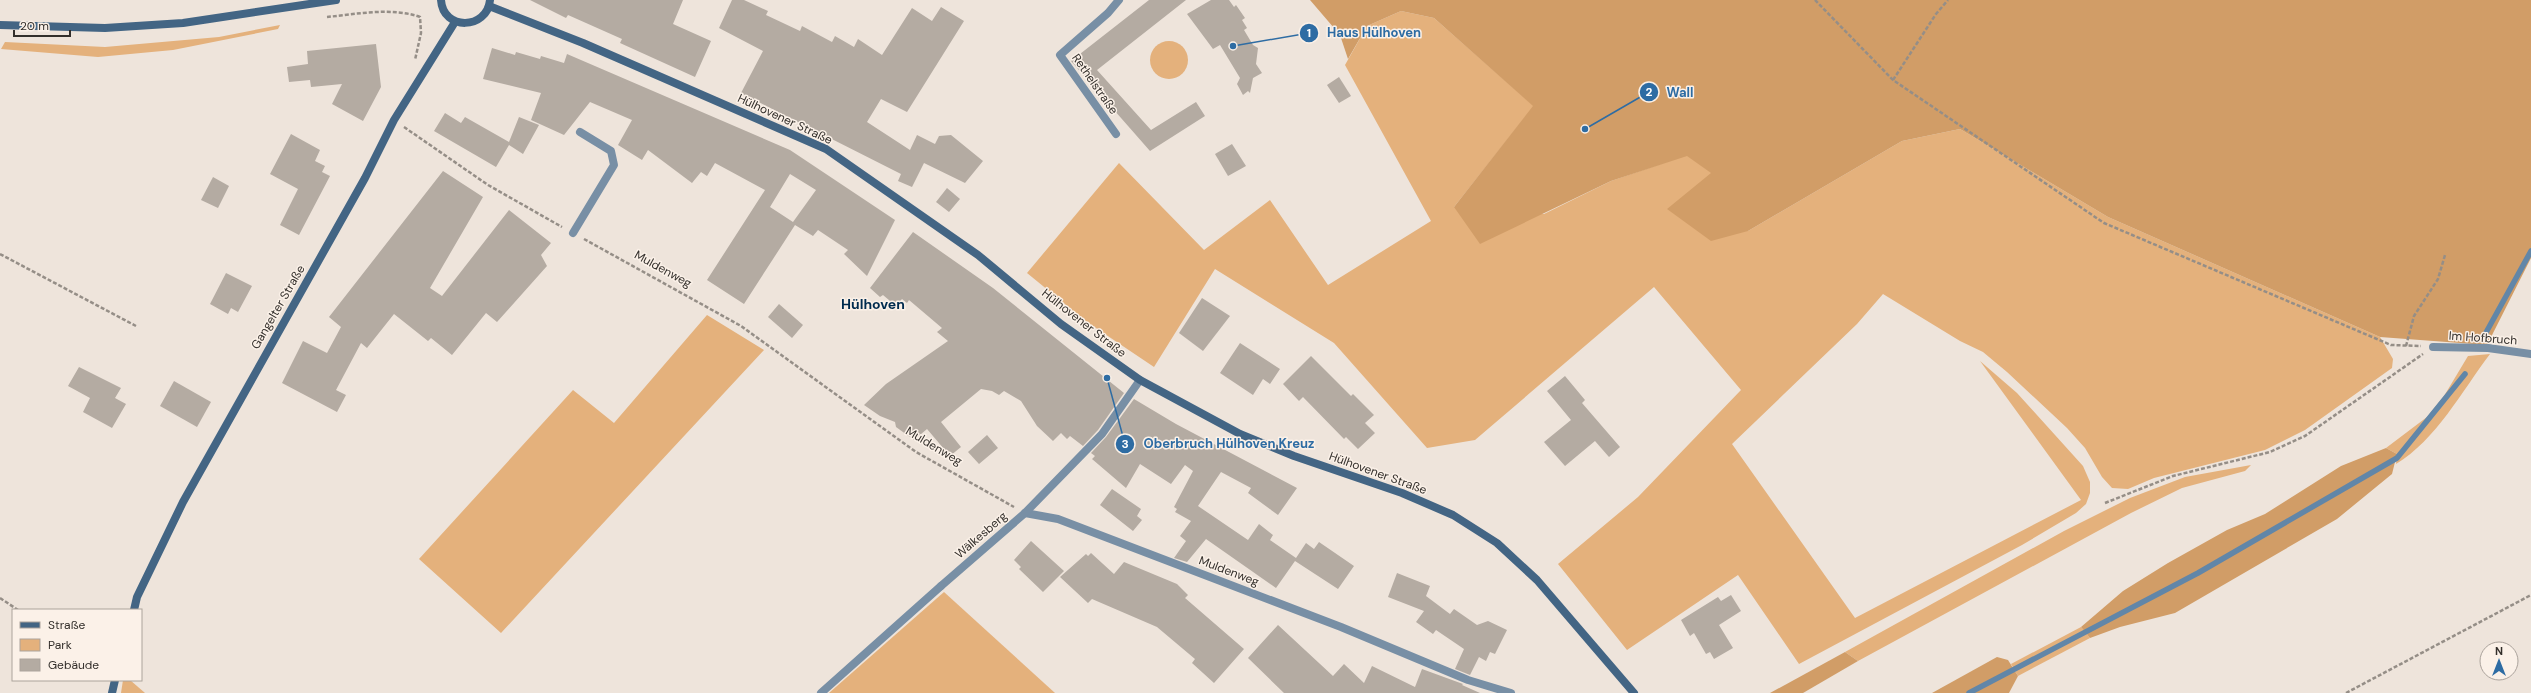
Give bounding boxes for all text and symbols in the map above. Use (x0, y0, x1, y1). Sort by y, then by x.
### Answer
scale bar (14, 12, 70, 38)
text: 20 m (20, 18, 49, 34)
callout: Haus Hülhoven (1299, 20, 1430, 45)
text: Haus Hülhoven (1327, 24, 1421, 41)
text: 1 (1307, 25, 1311, 41)
street label: Rethelstraße (1068, 51, 1122, 118)
callout: Wall (1639, 80, 1702, 105)
text: 2 (1646, 84, 1653, 100)
text: Wall (1666, 84, 1694, 101)
street label: Hülhovener Straße (735, 90, 835, 148)
street label: Muldenweg (631, 247, 695, 291)
street label: Gangelter Straße (247, 262, 309, 352)
street label: Hülhovener Straße (1039, 285, 1130, 361)
district label: Hülhoven (841, 295, 905, 313)
street label: Im Hofbruch (2448, 328, 2518, 348)
street label: Muldenweg (903, 423, 965, 469)
callout: Oberbruch Hülhoven Kreuz (1115, 431, 1322, 456)
text: Oberbruch Hülhoven Kreuz (1144, 435, 1314, 452)
text: 3 (1121, 436, 1129, 452)
street label: Hülhovener Straße (1327, 448, 1429, 498)
street label: Wälkesberg (952, 508, 1011, 562)
street label: Muldenweg (1197, 552, 1262, 590)
legend (12, 609, 142, 681)
text: Straße (48, 617, 85, 633)
text: Park (48, 637, 72, 653)
north arrow (2479, 641, 2519, 681)
text: N (2495, 644, 2503, 658)
text: Gebäude (48, 657, 99, 673)

